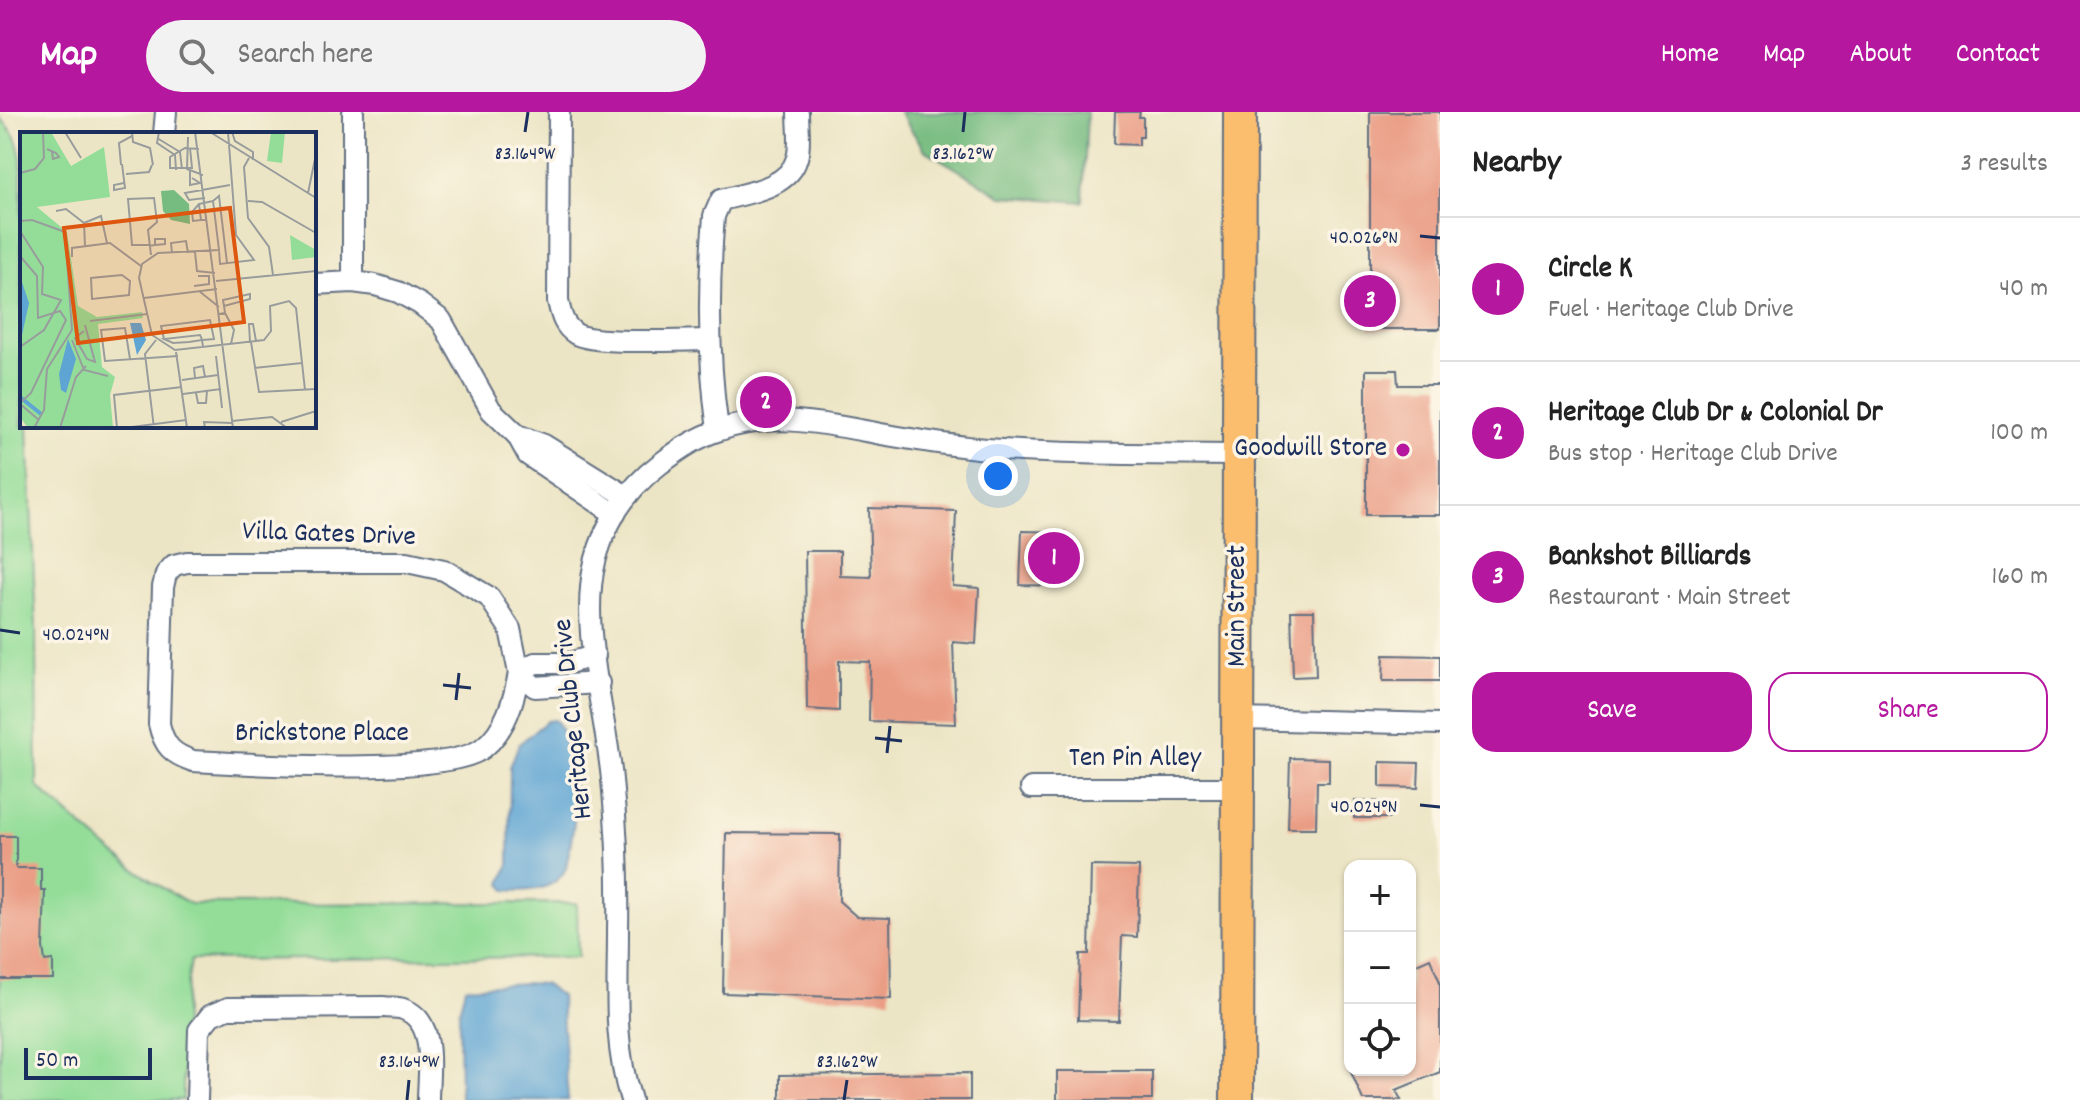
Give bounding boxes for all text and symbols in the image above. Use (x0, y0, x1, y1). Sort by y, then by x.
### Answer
search box (146, 20, 706, 92)
text: Map (40, 29, 98, 84)
icon: search (174, 34, 218, 78)
text: Search here (238, 35, 373, 78)
text: Home (1661, 36, 1719, 76)
text: Map (1763, 36, 1805, 76)
text: About (1849, 36, 1912, 76)
text: Contact (1956, 36, 2040, 76)
inset map (20, 132, 316, 428)
text: Nearby (1472, 140, 1561, 189)
text: 83.164°W (495, 141, 556, 169)
text: 83.162°W (932, 141, 994, 169)
text: 3 results (1961, 146, 2048, 183)
text: 40.026°N (1330, 225, 1398, 253)
text: Circle K (1548, 249, 1633, 292)
pin: 3 (1344, 271, 1396, 331)
text: 1 (1495, 271, 1501, 308)
text: 40 m (1999, 271, 2048, 308)
text: Fuel · Heritage Club Drive (1548, 292, 1794, 329)
pin: 2 (740, 372, 792, 432)
text: Heritage Club Dr & Colonial Dr (1548, 393, 1883, 436)
text: 2 (1492, 415, 1504, 452)
text: 100 m (1990, 415, 2048, 452)
place label: Goodwill Store (1234, 430, 1387, 470)
text: Bus stop · Heritage Club Drive (1548, 436, 1838, 473)
marker: Goodwill Store (1394, 441, 1412, 459)
your location (978, 456, 1018, 496)
street label: Villa Gates Drive (242, 513, 416, 559)
pin: 1 (1028, 528, 1080, 588)
text: Bankshot Billiards (1548, 537, 1752, 580)
street label: Main Street (1219, 545, 1259, 667)
text: 3 (1492, 559, 1504, 596)
text: 160 m (1992, 559, 2048, 596)
text: Restaurant · Main Street (1548, 580, 1791, 617)
street label: Heritage Club Drive (545, 617, 605, 821)
text: 40.024°N (43, 622, 109, 650)
button: Save (1472, 672, 1752, 752)
button: Share (1768, 672, 2048, 752)
street label: Brickstone Place (235, 715, 409, 755)
street label: Ten Pin Alley (1069, 740, 1202, 780)
text: 40.024°N (1331, 794, 1397, 822)
map controls (1344, 860, 1416, 1076)
button: + (1344, 860, 1416, 932)
button: − (1344, 932, 1416, 1004)
button: locate (1344, 1004, 1416, 1076)
scale bar (24, 1044, 152, 1080)
text: 50 m (36, 1046, 78, 1077)
text: 83.164°W (379, 1049, 440, 1077)
text: 83.162°W (816, 1049, 878, 1077)

